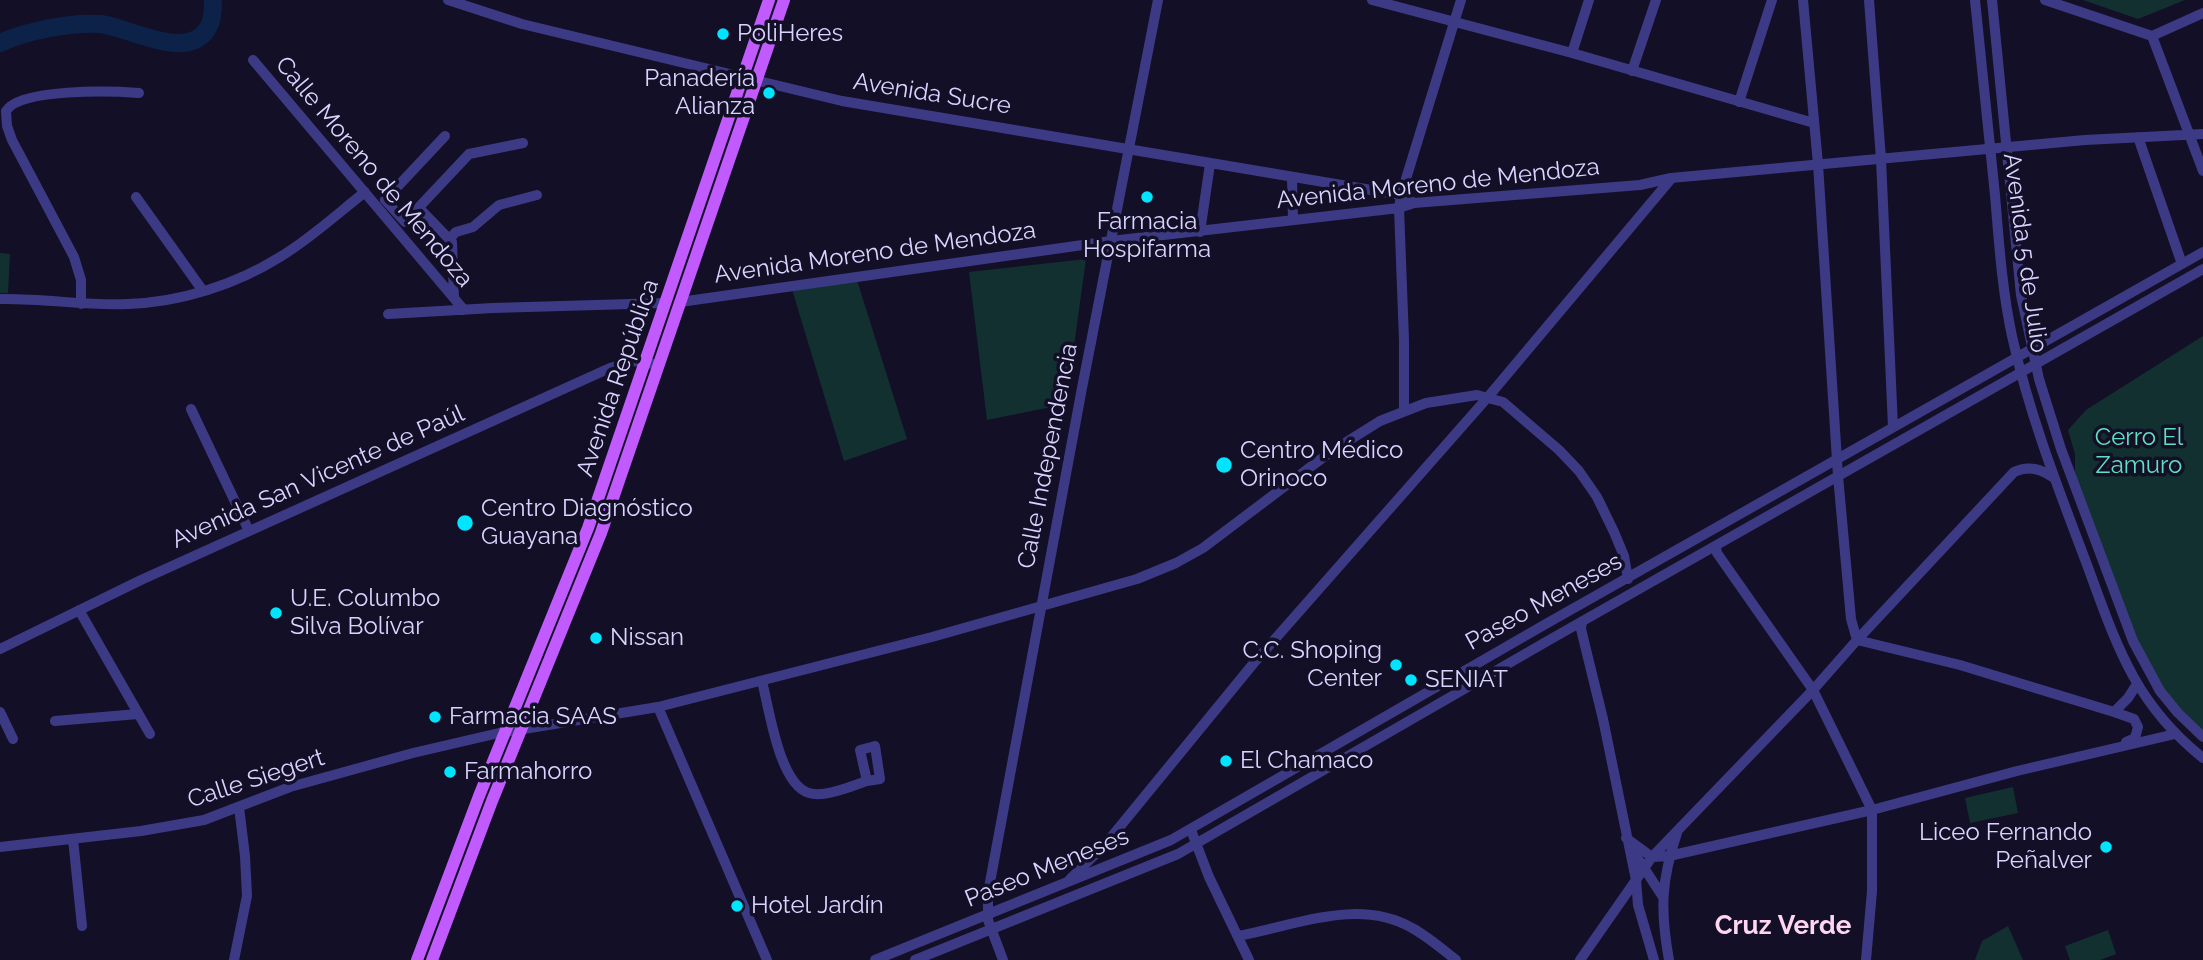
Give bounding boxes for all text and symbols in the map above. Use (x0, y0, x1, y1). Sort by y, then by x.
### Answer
place label: PoliHeres (737, 20, 843, 48)
marker: PoliHeres (715, 26, 731, 42)
street label: Calle Moreno de Mendoza (269, 51, 479, 293)
place label: Panadería Alianza (644, 65, 755, 121)
street label: Avenida Sucre (851, 67, 1013, 121)
marker: Panadería Alianza (761, 85, 777, 101)
street label: Avenida 5 de Julio (1997, 151, 2053, 355)
street label: Avenida Moreno de Mendoza (1275, 153, 1601, 215)
marker: Farmacia Hospifarma (1139, 189, 1155, 205)
place label: Farmacia Hospifarma (1083, 208, 1211, 264)
street label: Avenida Moreno de Mendoza (712, 216, 1038, 290)
street label: Avenida República (571, 276, 665, 480)
street label: Calle Independencia (1012, 341, 1084, 571)
street label: Avenida San Vicente de Paúl (167, 399, 469, 555)
park label: Cerro El Zamuro (2095, 424, 2183, 480)
place label: Centro Médico Orinoco (1240, 437, 1403, 493)
marker: Centro Médico Orinoco (1214, 455, 1234, 475)
place label: Centro Diagnóstico Guayana (481, 495, 693, 551)
marker: Centro Diagnóstico Guayana (455, 513, 475, 533)
street label: Paseo Meneses (1461, 547, 1627, 657)
place label: U.E. Columbo Silva Bolívar (290, 585, 440, 641)
marker: U.E. Columbo Silva Bolívar (268, 605, 284, 621)
place label: Nissan (610, 624, 684, 652)
marker: Nissan (588, 630, 604, 646)
place label: C.C. Shoping Center (1243, 637, 1382, 693)
marker: C.C. Shoping Center (1388, 657, 1404, 673)
place label: SENIAT (1425, 666, 1508, 694)
marker: SENIAT (1403, 672, 1419, 688)
place label: Farmacia SAAS (449, 703, 617, 731)
marker: Farmacia SAAS (427, 709, 443, 725)
street label: Calle Siegert (184, 743, 328, 815)
place label: El Chamaco (1240, 747, 1373, 775)
marker: El Chamaco (1218, 753, 1234, 769)
place label: Farmahorro (464, 758, 592, 786)
marker: Farmahorro (442, 764, 458, 780)
place label: Liceo Fernando Peñalver (1919, 819, 2092, 875)
street label: Paseo Meneses (961, 822, 1133, 914)
marker: Liceo Fernando Peñalver (2098, 839, 2114, 855)
place label: Hotel Jardín (751, 892, 884, 920)
marker: Hotel Jardín (729, 898, 745, 914)
district label: Cruz Verde (1715, 910, 1851, 942)

